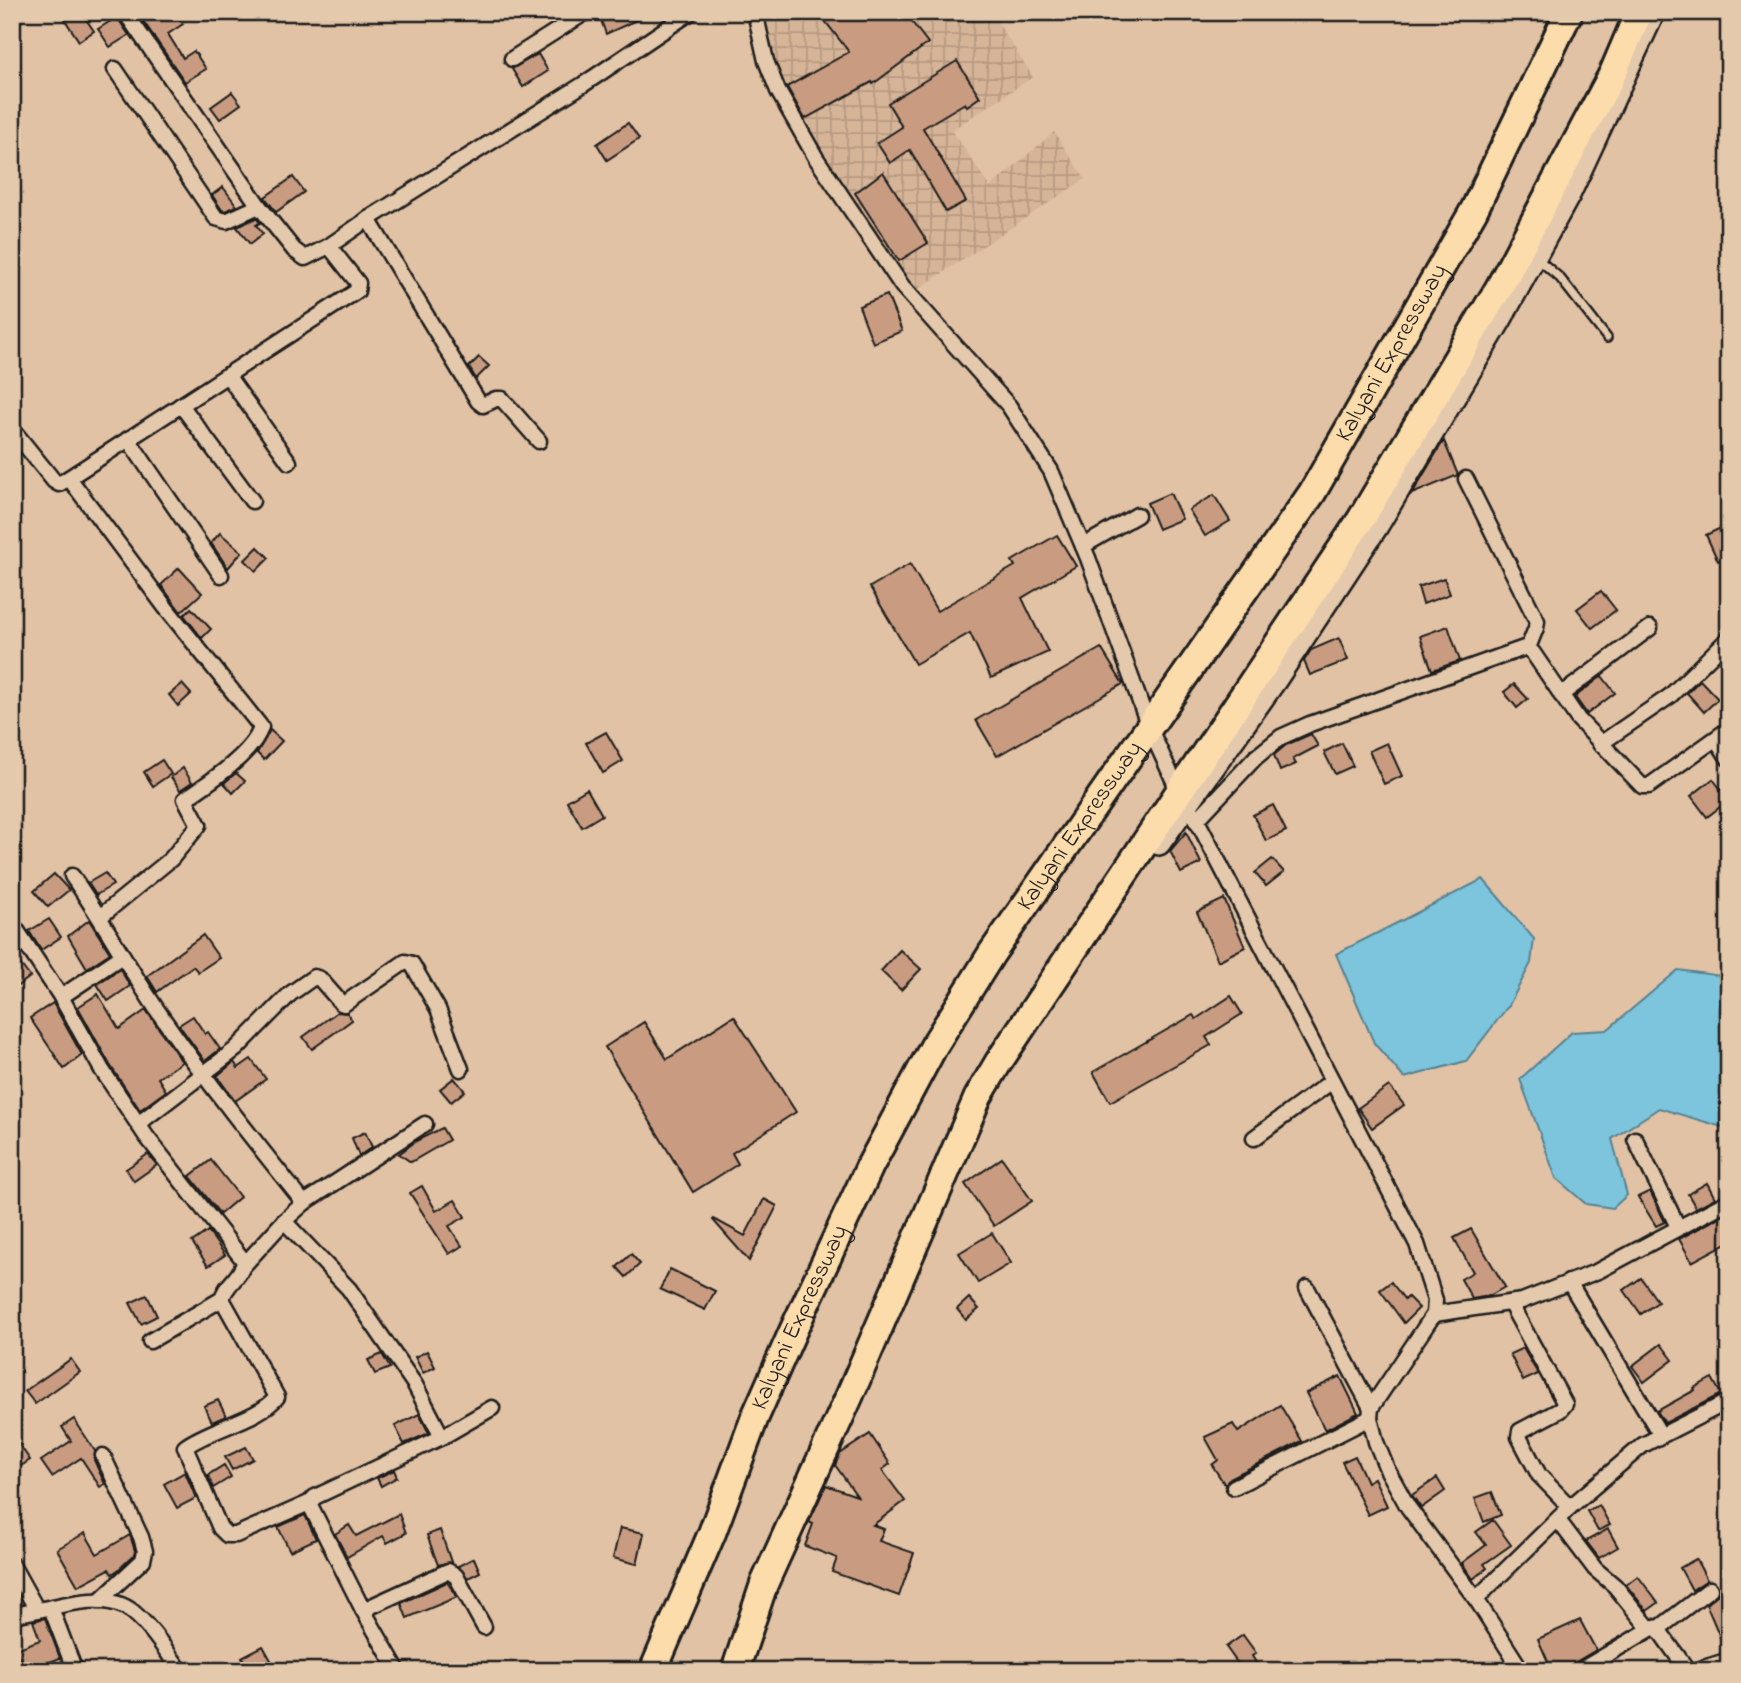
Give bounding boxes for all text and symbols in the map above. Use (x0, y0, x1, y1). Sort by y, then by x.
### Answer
street label: Kalyani Expressway (1327, 258, 1458, 449)
street label: Kalyani Expressway (1009, 734, 1153, 918)
street label: Kalyani Expressway (743, 1219, 859, 1416)

